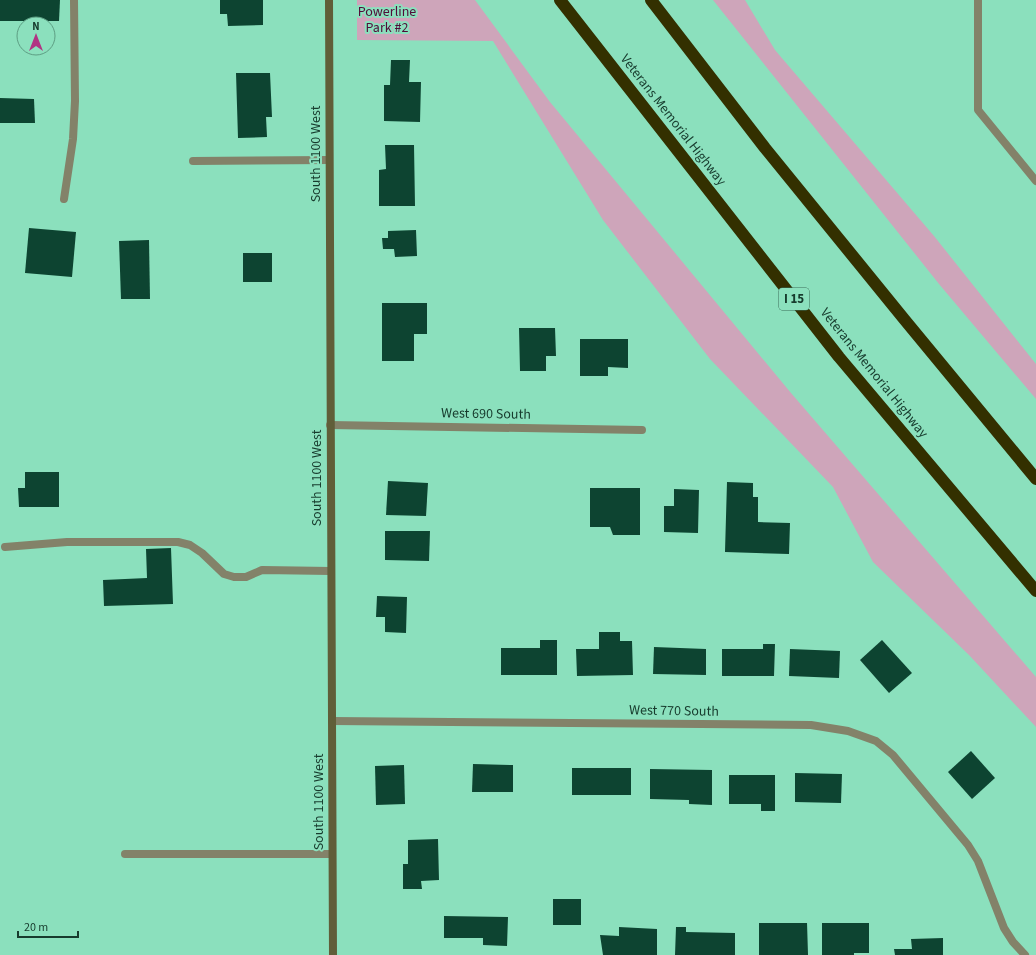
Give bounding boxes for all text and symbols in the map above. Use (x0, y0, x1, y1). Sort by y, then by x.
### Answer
park label: Powerline Park #2 (358, 2, 416, 38)
north arrow (16, 16, 56, 56)
text: N (32, 19, 40, 34)
street label: Veterans Memorial Highway (615, 50, 731, 190)
street label: South 1100 West (306, 105, 326, 202)
road number: I 15 (779, 288, 809, 310)
street label: Veterans Memorial Highway (815, 304, 933, 443)
street label: West 690 South (441, 403, 531, 425)
street label: South 1100 West (307, 429, 327, 526)
street label: West 770 South (629, 700, 719, 722)
street label: South 1100 West (309, 753, 329, 850)
scale bar (18, 913, 78, 939)
text: 20 m (24, 919, 48, 936)

